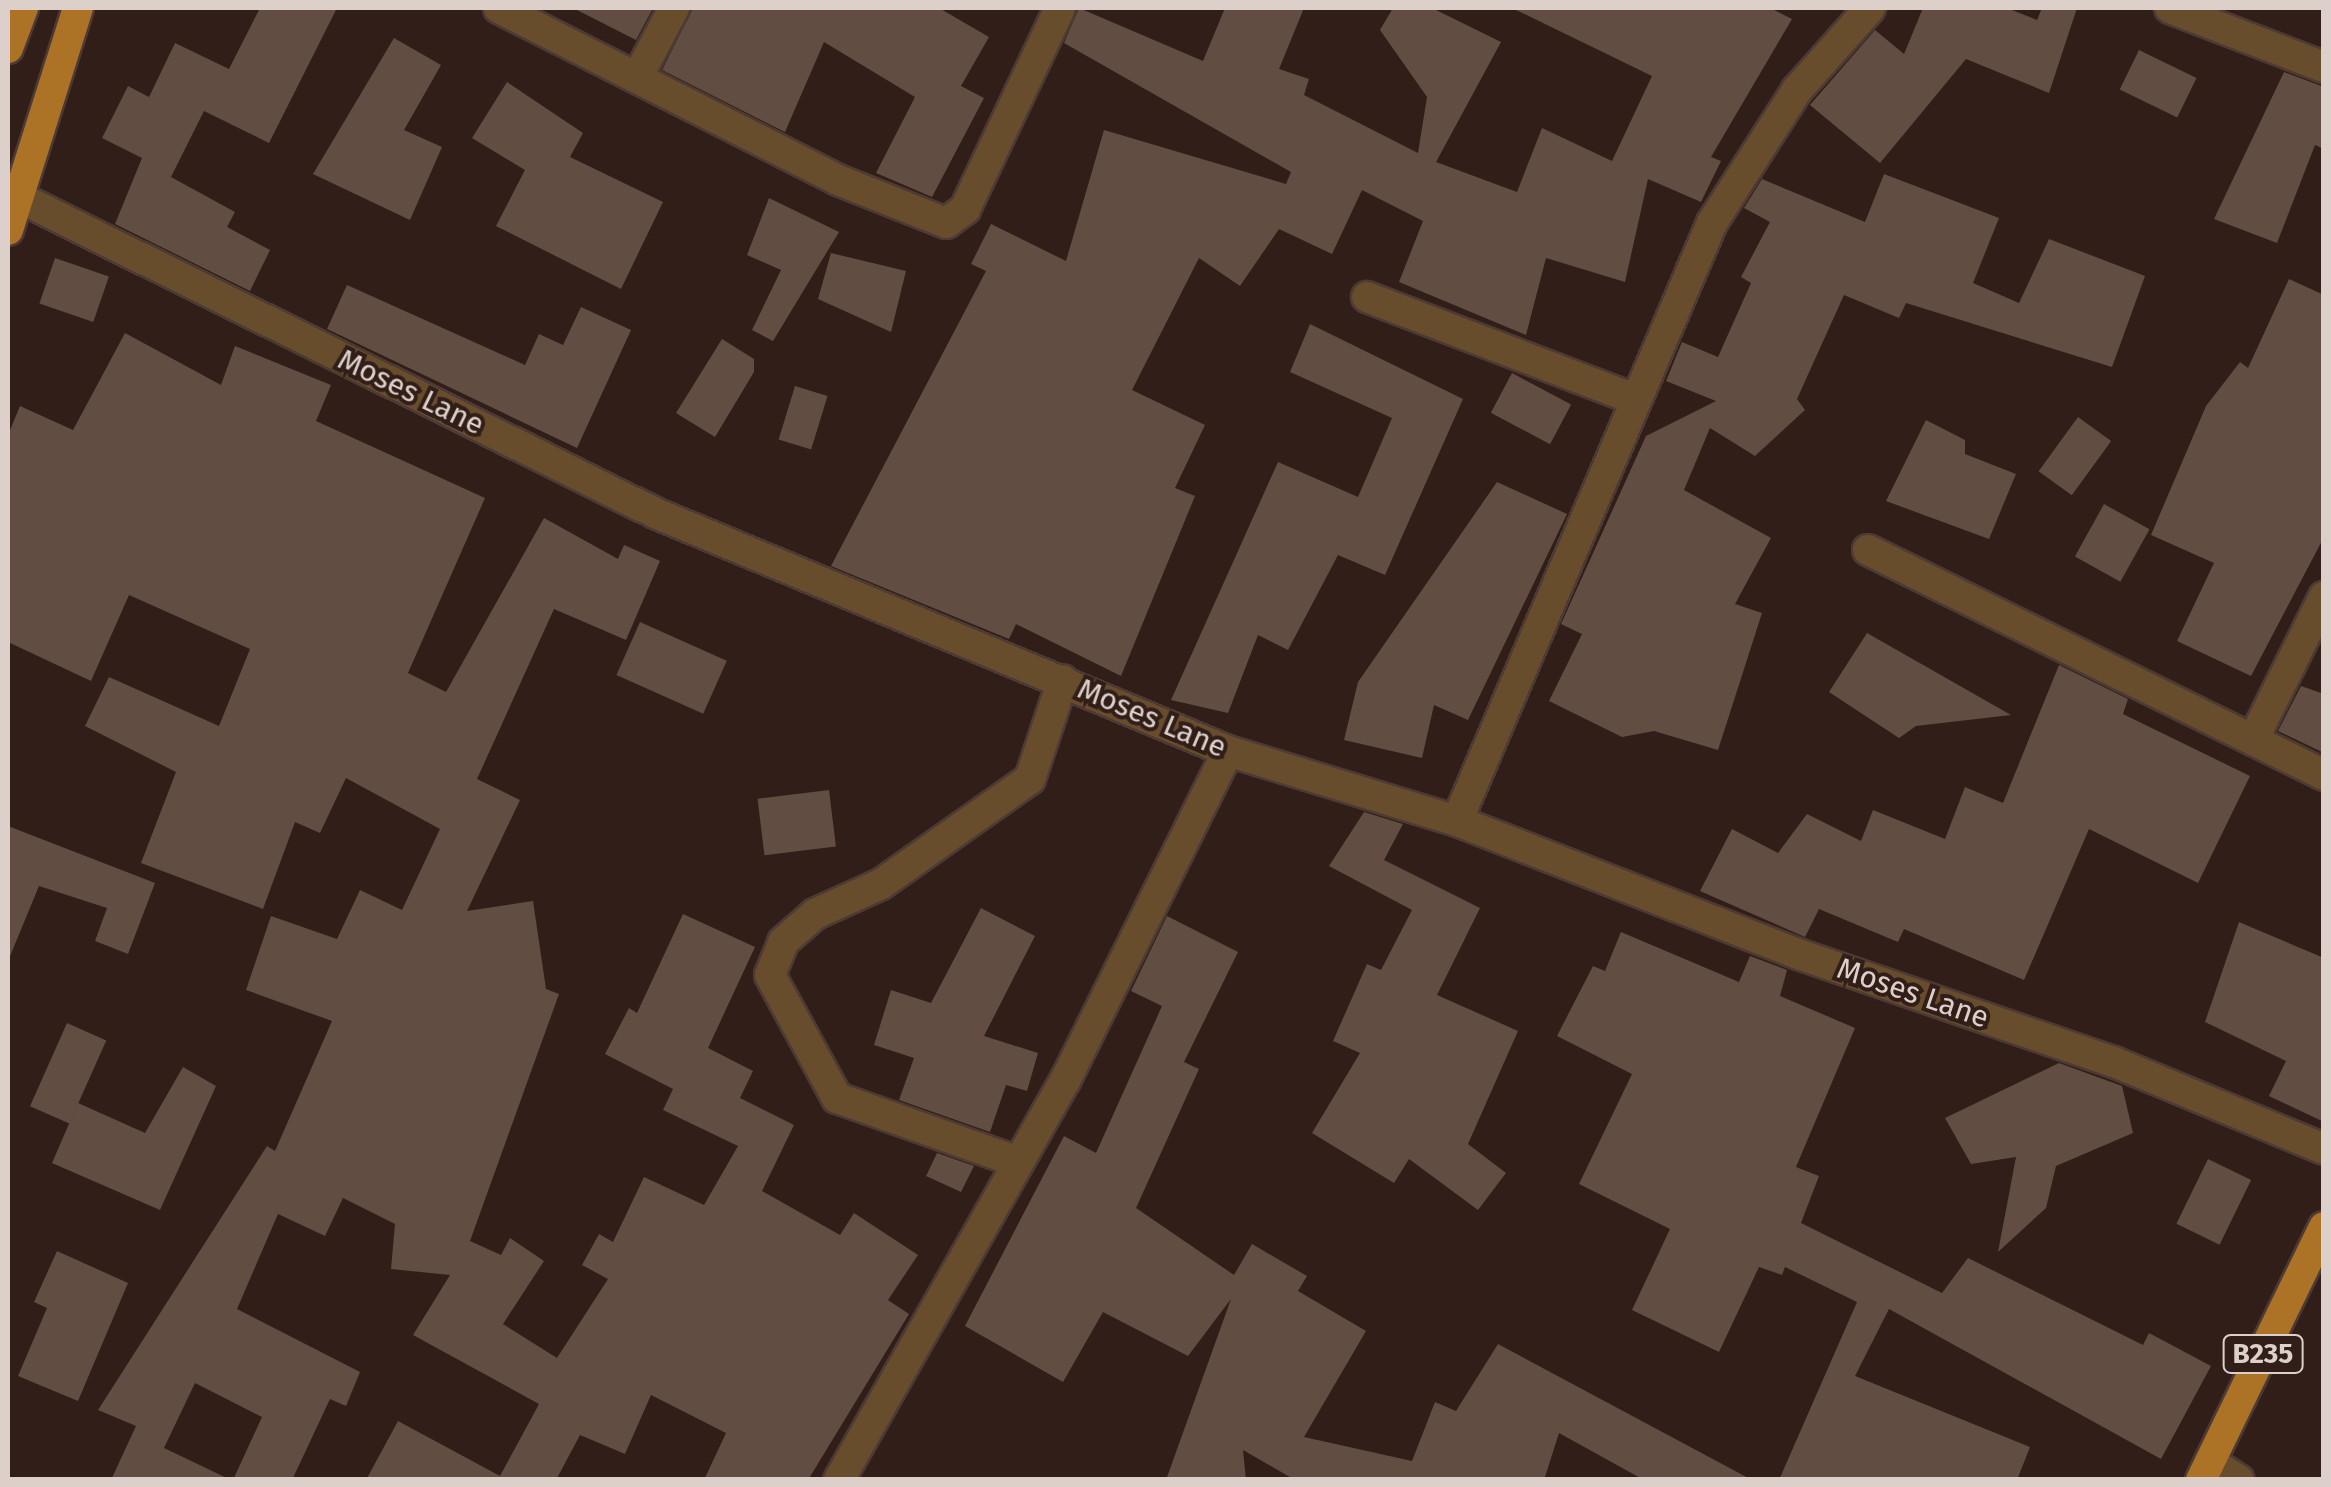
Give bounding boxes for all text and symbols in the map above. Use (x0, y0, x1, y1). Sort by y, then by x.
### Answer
street label: Moses Lane (332, 341, 490, 443)
street label: Moses Lane (1072, 671, 1232, 765)
street label: Moses Lane (1832, 950, 1994, 1036)
road number: B235 (2220, 1331, 2306, 1377)

